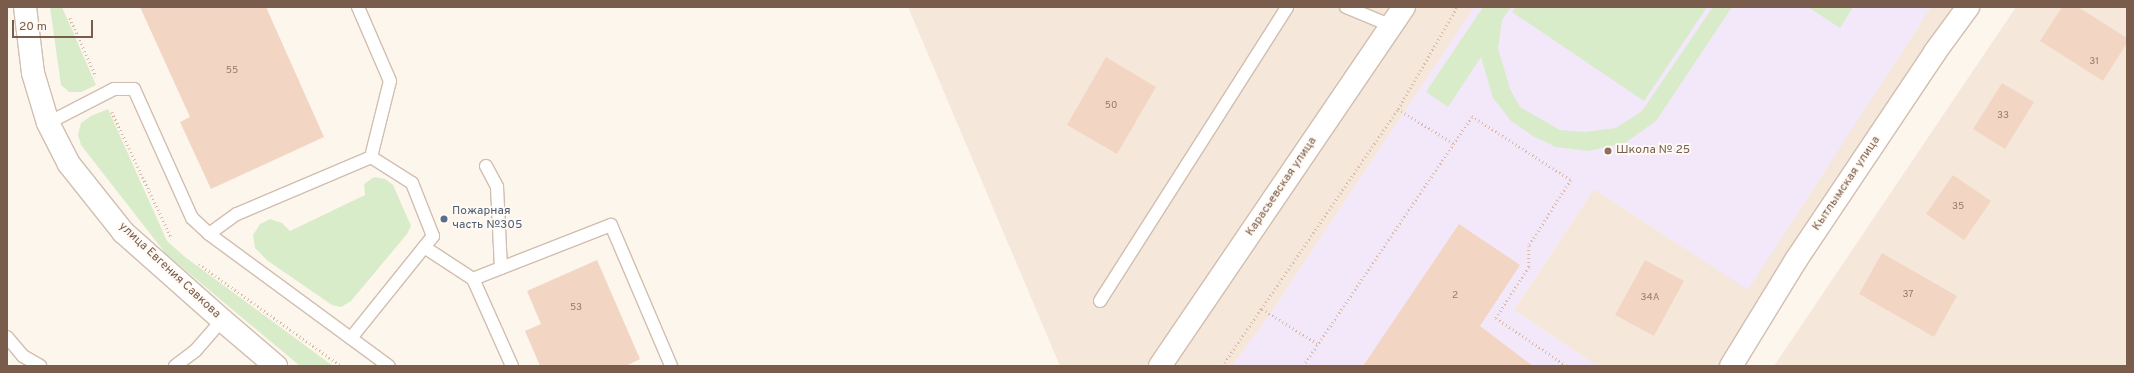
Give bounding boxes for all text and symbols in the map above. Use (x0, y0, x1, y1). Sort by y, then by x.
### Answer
scale bar (14, 12, 95, 38)
text: 20 m (19, 19, 47, 35)
house number: 31 (2089, 56, 2099, 68)
house number: 55 (226, 65, 238, 77)
house number: 50 (1105, 100, 1117, 112)
house number: 33 (1997, 110, 2009, 122)
street label: Кытлымская улица (1810, 134, 1884, 234)
street label: Карасьевская улица (1243, 135, 1321, 239)
place label: Школа № 25 (1616, 144, 1690, 158)
marker: Школа № 25 (1603, 146, 1613, 156)
house number: 35 (1952, 201, 1964, 213)
place label: Пожарная часть №305 (452, 205, 522, 233)
marker: Пожарная часть №305 (439, 214, 449, 224)
street label: улица Евгения Савкова (115, 220, 223, 322)
house number: 37 (1902, 289, 1914, 301)
house number: 2 (1452, 290, 1458, 302)
house number: 34А (1641, 292, 1659, 304)
house number: 53 (570, 302, 582, 314)

